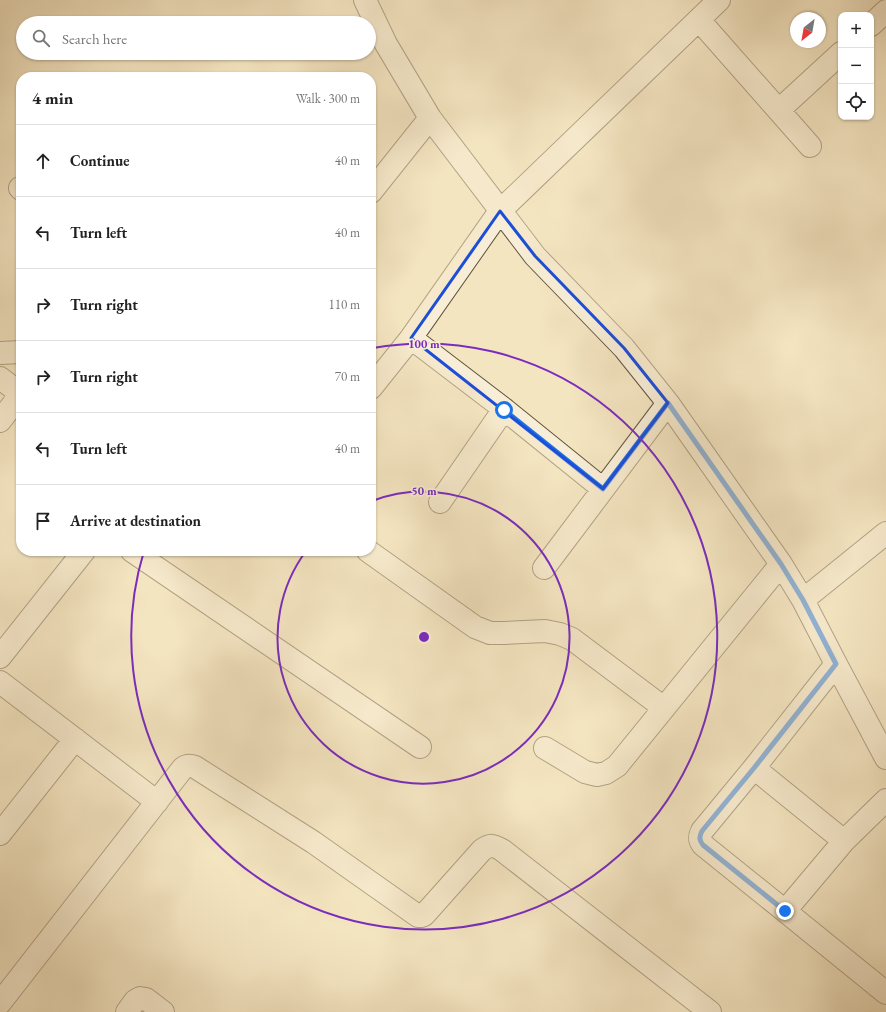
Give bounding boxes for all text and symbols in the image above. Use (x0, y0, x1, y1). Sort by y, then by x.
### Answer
north arrow (790, 12, 826, 48)
map controls (838, 12, 874, 120)
button: + (838, 12, 874, 48)
search box (16, 16, 376, 60)
icon: search (30, 27, 52, 49)
text: Search here (62, 29, 127, 48)
button: − (838, 48, 874, 84)
button: locate (838, 84, 874, 120)
text: 4 min (32, 87, 73, 109)
text: Walk · 300 m (296, 90, 360, 107)
icon: ahead (32, 150, 54, 172)
text: Continue (70, 151, 130, 170)
text: 40 m (335, 152, 360, 169)
icon: left (32, 222, 54, 244)
text: Turn left (70, 223, 127, 242)
text: 40 m (335, 224, 360, 241)
icon: right (32, 294, 54, 316)
text: Turn right (70, 295, 138, 314)
text: 110 m (329, 296, 360, 313)
text: 100 m (408, 336, 440, 352)
icon: right (32, 366, 54, 388)
text: Turn right (70, 367, 138, 386)
text: 70 m (335, 368, 360, 385)
route start (495, 401, 513, 419)
icon: left (32, 438, 54, 460)
text: Turn left (70, 439, 127, 458)
text: 40 m (335, 440, 360, 457)
text: 50 m (411, 483, 437, 499)
icon: arrive (32, 510, 54, 532)
text: Arrive at destination (70, 511, 201, 530)
centre of rings (417, 630, 431, 644)
route end (776, 902, 794, 920)

